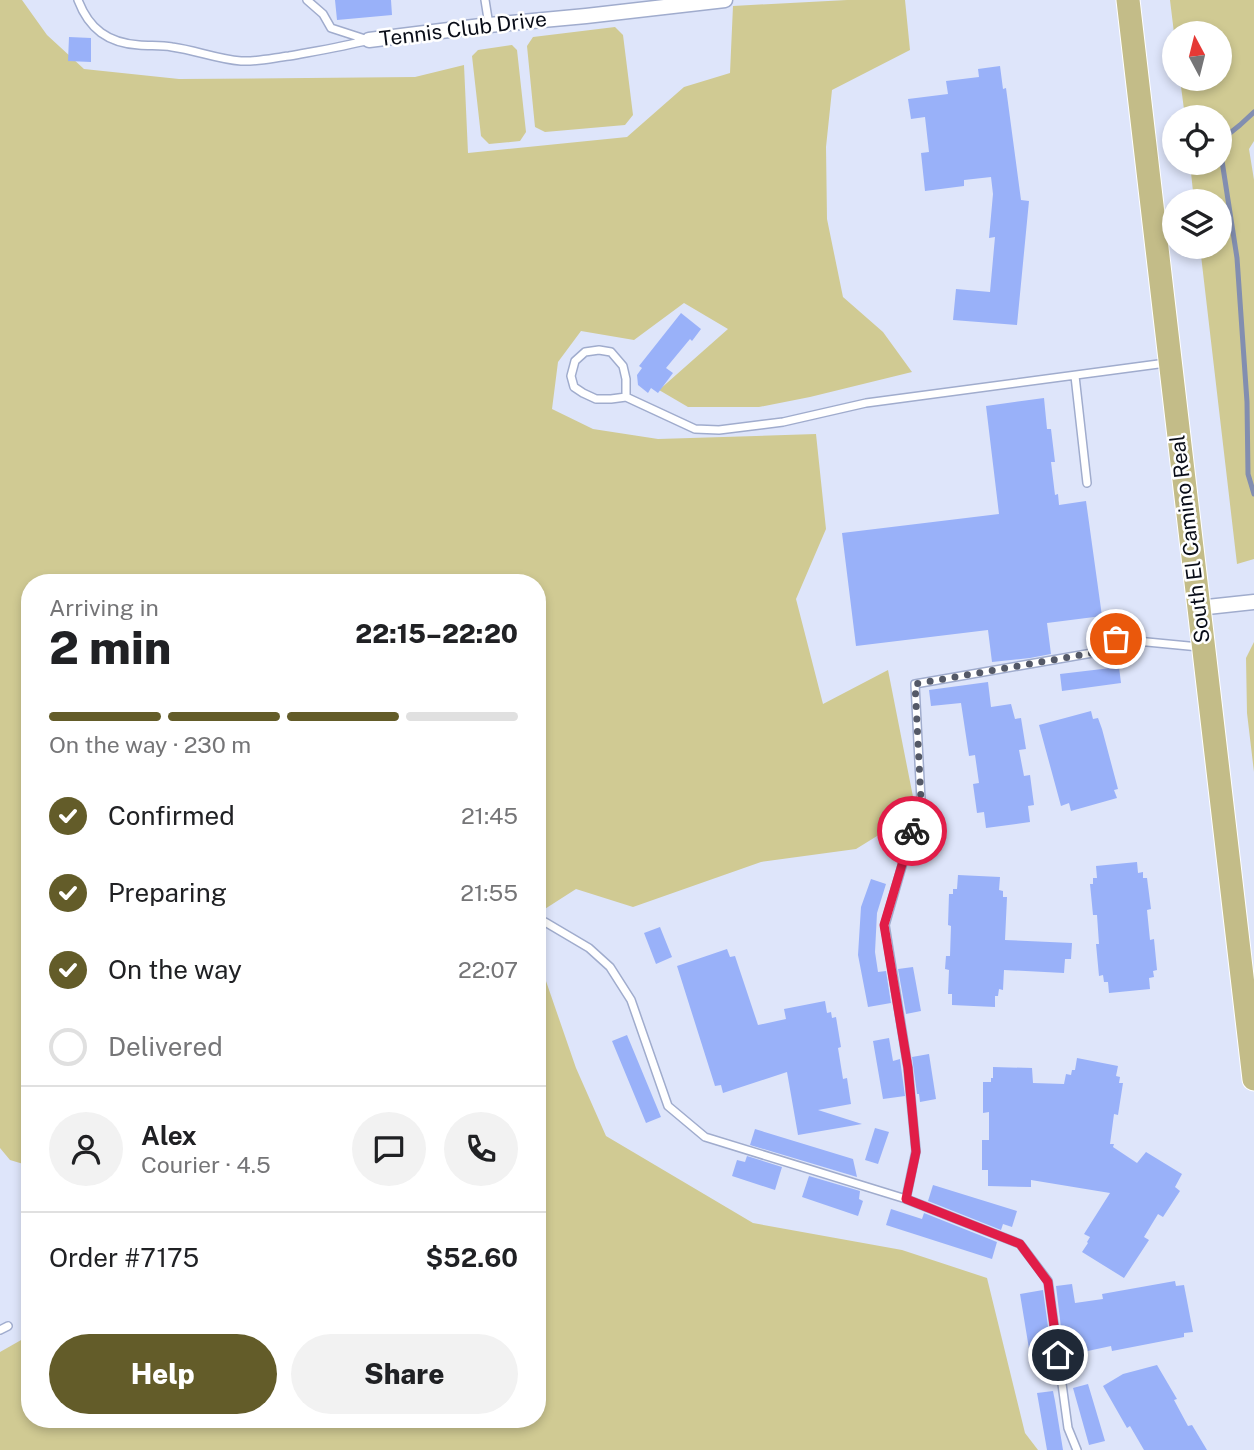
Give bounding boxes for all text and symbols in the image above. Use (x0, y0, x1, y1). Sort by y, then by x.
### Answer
street label: Tennis Club Drive (378, 6, 548, 51)
north arrow (1162, 21, 1232, 91)
map controls (1162, 21, 1232, 259)
button: locate (1162, 105, 1232, 175)
button: layers (1162, 189, 1232, 259)
street label: South El Camino Real (1164, 433, 1215, 645)
text: Arriving in (49, 594, 159, 621)
pin (1086, 609, 1146, 669)
text: 22:15–22:20 (355, 618, 518, 649)
text: 2 min (49, 620, 171, 674)
icon: bag (1097, 620, 1135, 658)
text: On the way · 230 m (49, 731, 251, 758)
courier (877, 796, 947, 866)
icon: check (49, 797, 87, 835)
text: Confirmed (108, 800, 235, 831)
text: 21:45 (461, 802, 518, 829)
icon: bike (893, 812, 931, 850)
icon: check (49, 874, 87, 912)
text: Preparing (108, 877, 227, 908)
text: 21:55 (460, 879, 518, 906)
icon: check (49, 951, 87, 989)
text: On the way (108, 954, 242, 985)
text: 22:07 (458, 956, 518, 983)
text: Delivered (108, 1031, 223, 1062)
button: person (49, 1112, 123, 1186)
button: chat (352, 1112, 426, 1186)
button: phone (444, 1112, 518, 1186)
text: Alex (141, 1120, 197, 1151)
text: Courier · 4.5 (141, 1151, 271, 1178)
text: Order #7175 (49, 1242, 199, 1273)
text: $52.60 (425, 1242, 518, 1273)
pin (1028, 1325, 1088, 1385)
button: Help (49, 1334, 277, 1414)
button: Share (291, 1334, 518, 1414)
icon: home (1039, 1336, 1077, 1374)

